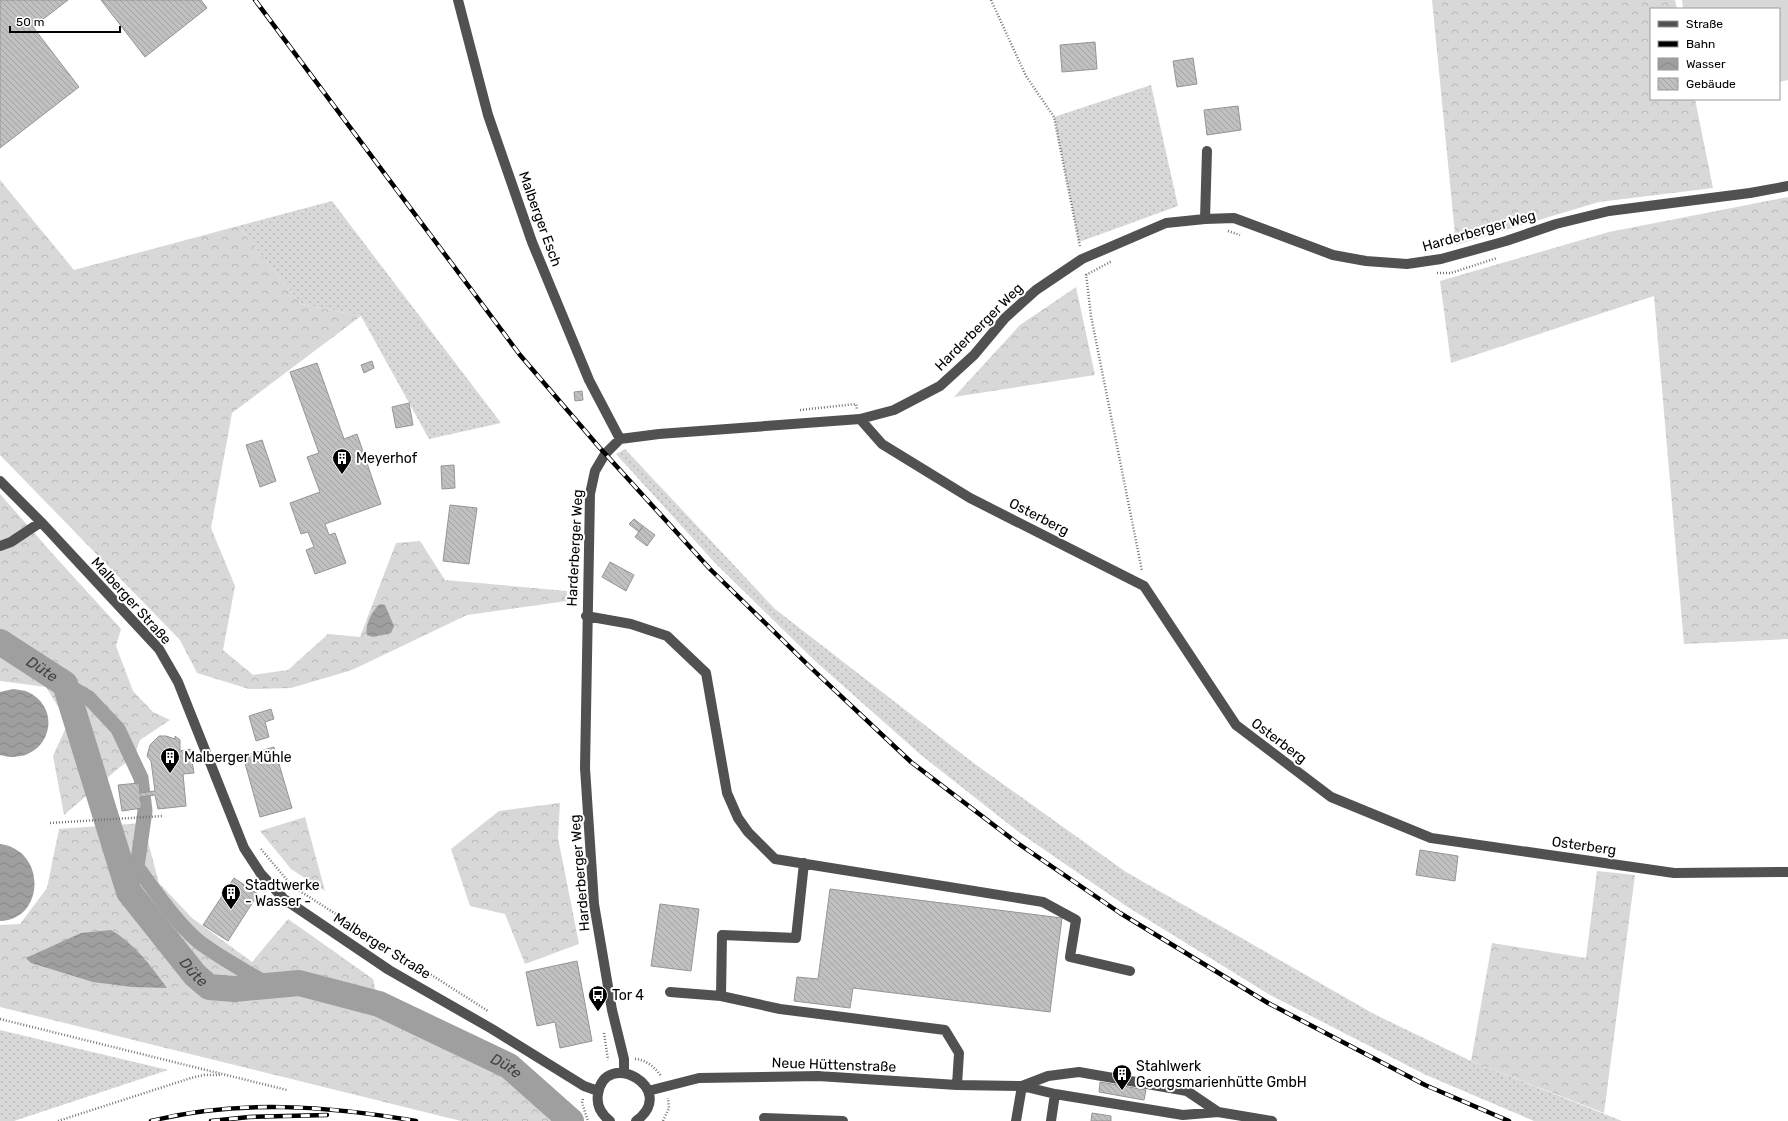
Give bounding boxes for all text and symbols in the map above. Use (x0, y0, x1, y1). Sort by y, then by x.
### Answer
scale bar (10, 8, 120, 34)
legend (1650, 8, 1780, 100)
text: 50 m (16, 15, 44, 29)
text: Straße (1686, 17, 1723, 31)
text: Bahn (1686, 37, 1715, 51)
text: Wasser (1686, 57, 1726, 71)
text: Gebäude (1686, 77, 1736, 91)
street label: Malberger Esch (515, 169, 565, 269)
street label: Harderberger Weg (1420, 207, 1538, 255)
street label: Harderberger Weg (932, 280, 1026, 374)
building icon: Meyerhof (331, 447, 353, 475)
place label: Meyerhof (356, 450, 418, 467)
street label: Harderberger Weg (563, 489, 587, 607)
street label: Osterberg (1006, 495, 1072, 539)
street label: Malberger Straße (87, 554, 175, 648)
water label: Düte (23, 652, 61, 686)
street label: Osterberg (1248, 715, 1310, 767)
building icon: Malberger Mühle (159, 746, 181, 774)
place label: Malberger Mühle (184, 749, 292, 766)
street label: Harderberger Weg (566, 814, 594, 932)
street label: Osterberg (1551, 833, 1617, 859)
place label: Stadtwerke - Wasser - (245, 877, 320, 910)
building icon: Stadtwerke - Wasser - (220, 882, 242, 910)
street label: Malberger Straße (330, 909, 434, 983)
water label: Düte (176, 954, 212, 991)
bus stop icon: Tor 4 (587, 984, 609, 1012)
place label: Tor 4 (612, 987, 644, 1004)
water label: Düte (488, 1050, 526, 1083)
street label: Neue Hüttenstraße (771, 1054, 897, 1076)
place label: Stahlwerk Georgsmarienhütte GmbH (1136, 1058, 1307, 1091)
building icon: Stahlwerk Georgsmarienhütte GmbH (1111, 1063, 1133, 1091)

